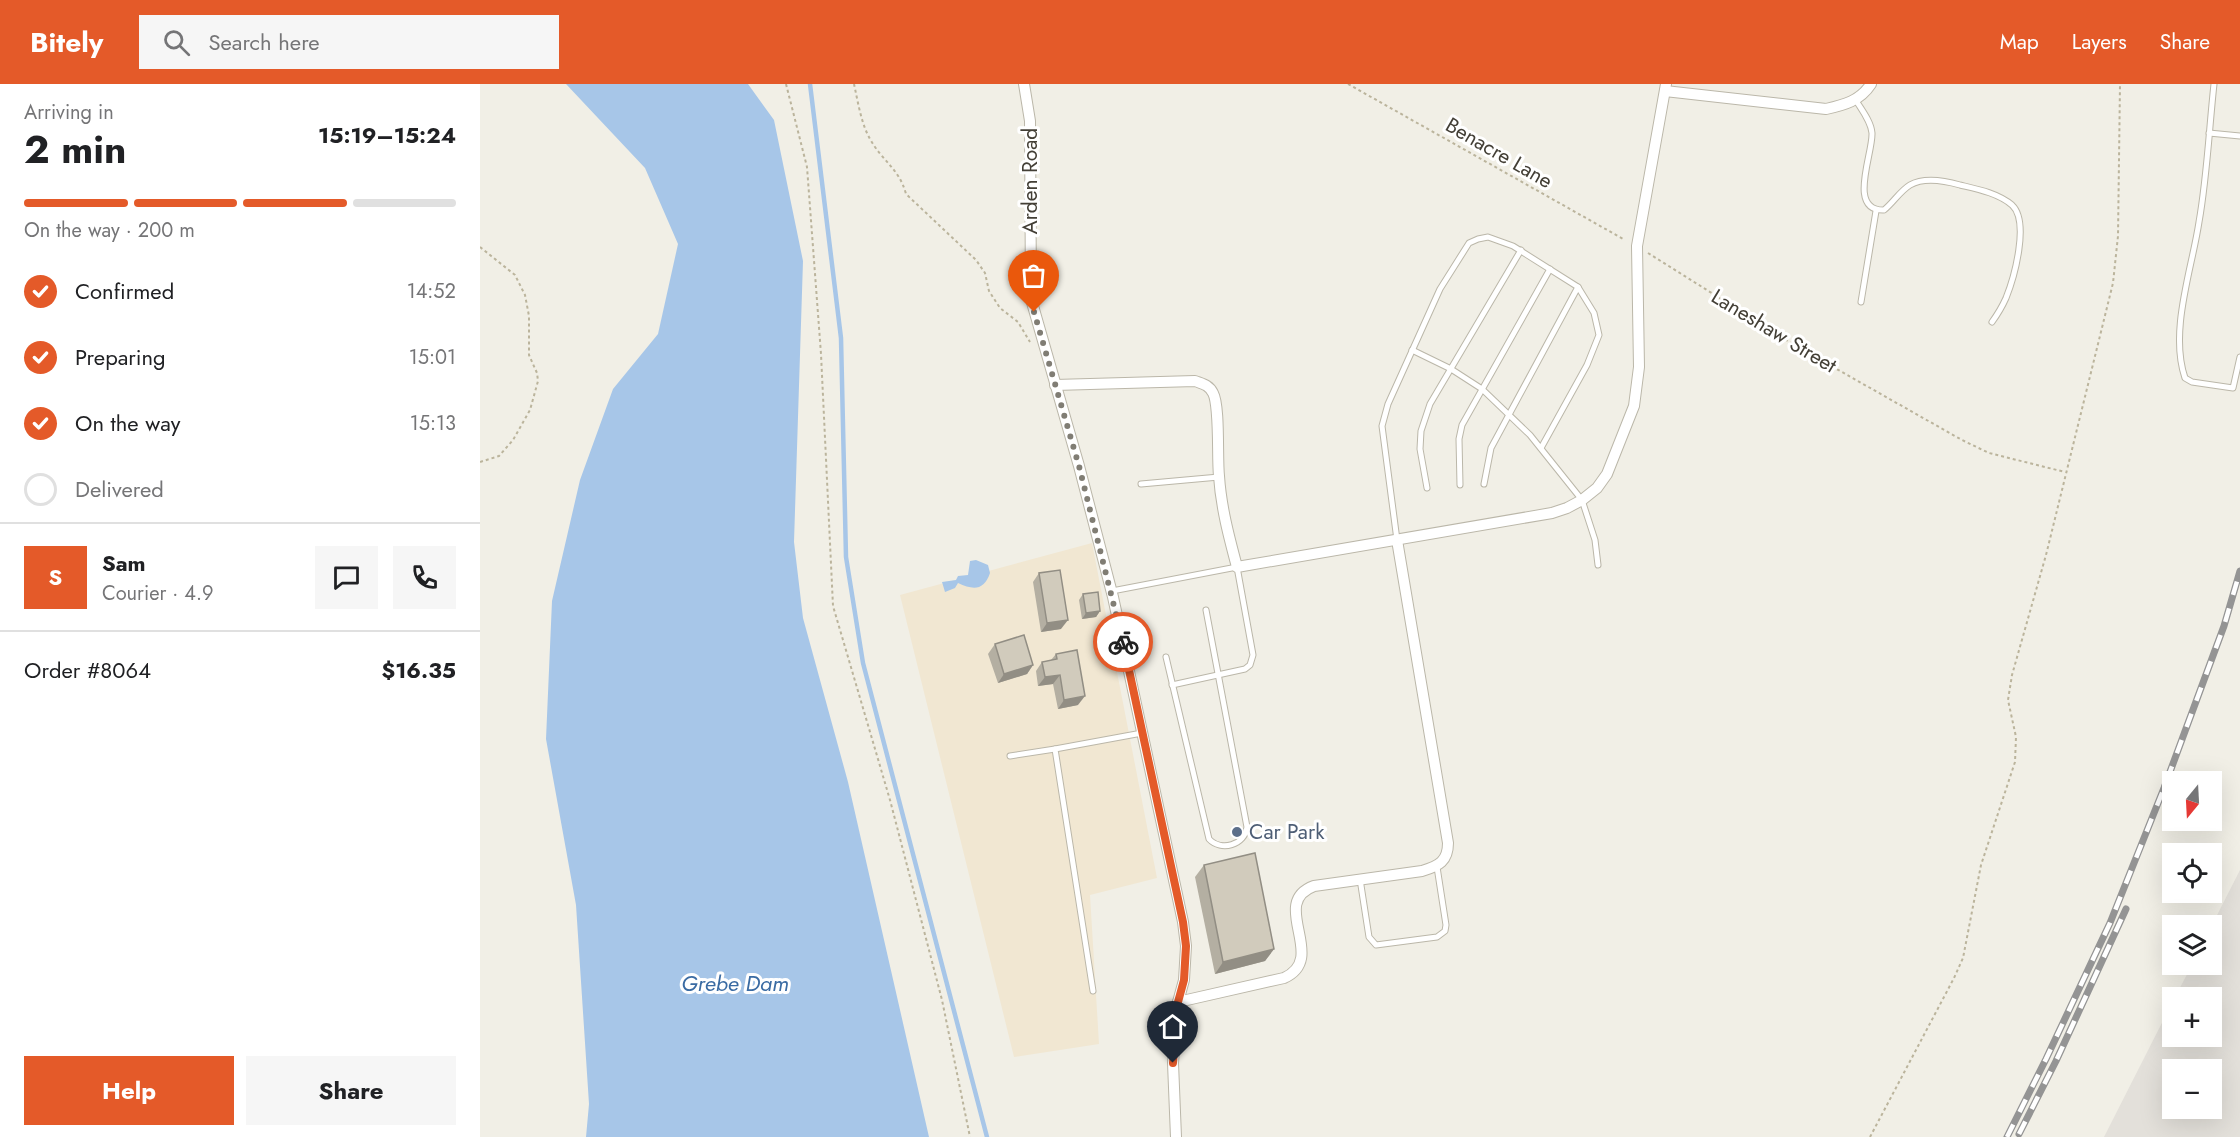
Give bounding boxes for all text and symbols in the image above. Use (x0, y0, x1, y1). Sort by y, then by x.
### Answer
search box (139, 15, 559, 69)
text: Bitely (30, 22, 103, 63)
icon: search (160, 26, 193, 59)
text: Search here (208, 26, 320, 58)
text: Map (2000, 27, 2039, 57)
text: Layers (2072, 27, 2127, 57)
text: Share (2160, 27, 2210, 57)
text: Arriving in (24, 98, 114, 127)
street label: Benacre Lane (1440, 110, 1558, 196)
text: 15:19–15:24 (318, 119, 456, 151)
text: 2 min (24, 121, 126, 178)
street label: Arden Road (1015, 128, 1045, 234)
text: On the way · 200 m (24, 216, 195, 245)
pin (1008, 250, 1059, 312)
icon: bag (1017, 259, 1050, 292)
icon: check (24, 275, 57, 308)
text: Confirmed (75, 275, 174, 307)
text: 14:52 (407, 277, 456, 306)
street label: Laneshaw Street (1706, 282, 1842, 380)
icon: check (24, 341, 57, 374)
text: Preparing (75, 341, 166, 373)
text: 15:01 (409, 343, 456, 372)
icon: check (24, 407, 57, 440)
text: On the way (75, 407, 180, 439)
text: 15:13 (410, 409, 456, 438)
text: Delivered (75, 473, 164, 505)
button: chat (315, 546, 378, 609)
button: phone (393, 546, 456, 609)
text: Sam (102, 547, 146, 579)
text: S (49, 561, 62, 593)
text: Courier · 4.9 (102, 579, 214, 608)
courier (1093, 612, 1153, 672)
icon: bike (1107, 626, 1140, 659)
text: Order #8064 (24, 654, 151, 686)
text: $16.35 (381, 654, 456, 686)
north arrow (2162, 771, 2222, 831)
map controls (2162, 771, 2222, 1119)
place label: Car Park (1249, 817, 1325, 847)
marker: Car Park (1230, 825, 1244, 839)
button: locate (2162, 843, 2222, 903)
button: layers (2162, 915, 2222, 975)
water label: Grebe Dam (681, 967, 789, 999)
button: + (2162, 987, 2222, 1047)
pin (1147, 1001, 1198, 1063)
icon: home (1156, 1010, 1189, 1043)
button: Help (24, 1056, 234, 1125)
button: Share (246, 1056, 456, 1125)
button: − (2162, 1059, 2222, 1119)

